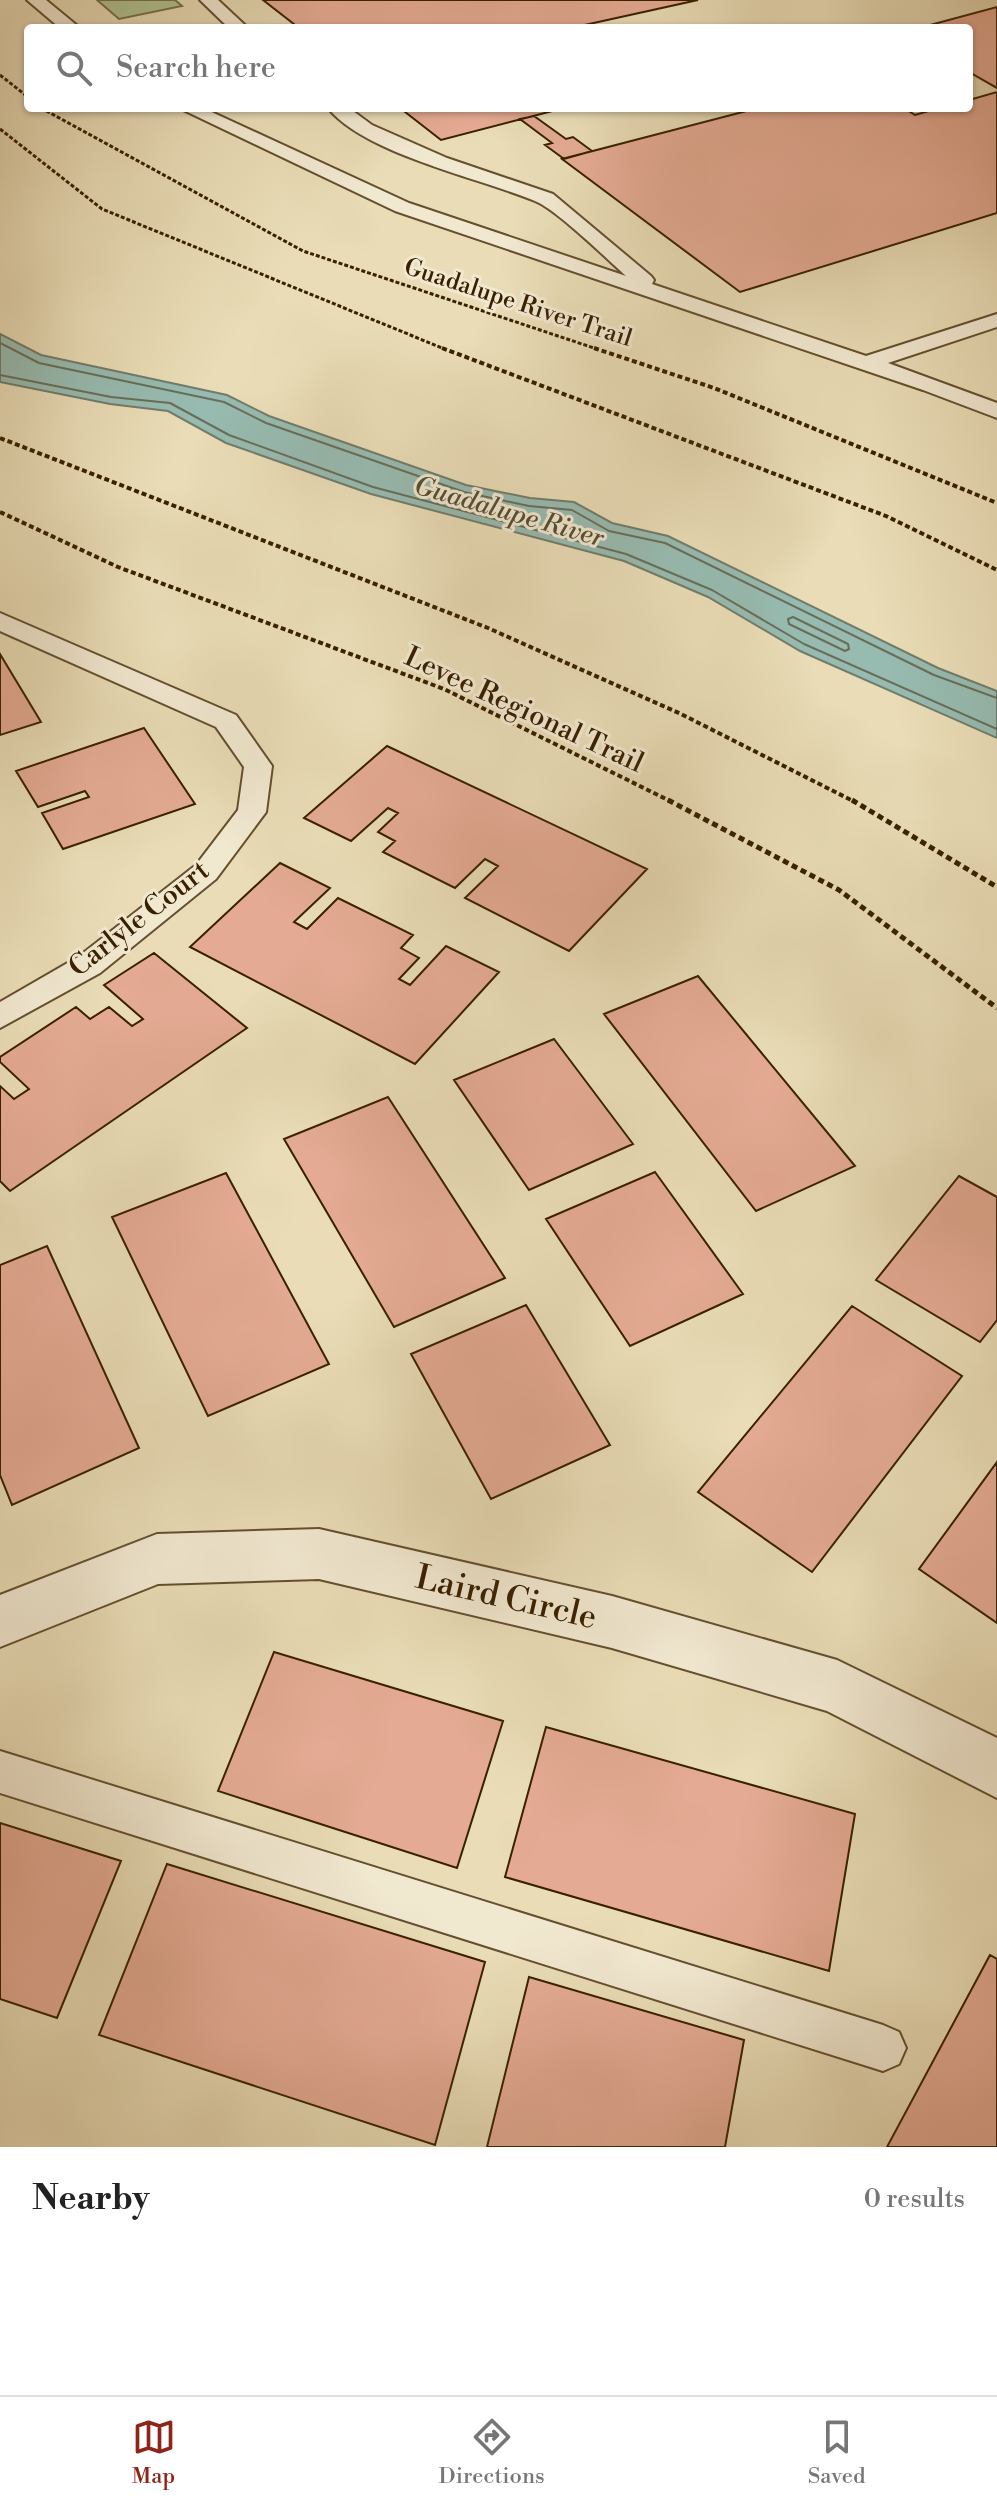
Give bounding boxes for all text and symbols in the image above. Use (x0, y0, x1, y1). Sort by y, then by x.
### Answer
search box (24, 24, 973, 112)
icon: search (52, 46, 96, 90)
text: Search here (116, 49, 276, 87)
street label: Guadalupe River Trail (400, 252, 636, 354)
water label: Guadalupe River (410, 470, 608, 555)
street label: Levee Regional Trail (399, 639, 649, 781)
street label: Carlyle Court (62, 853, 216, 985)
street label: Laird Circle (411, 1557, 601, 1639)
text: Nearby (32, 2178, 150, 2220)
text: 0 results (864, 2183, 965, 2215)
tab: Map (132, 2415, 176, 2490)
tab: Directions (439, 2415, 545, 2490)
tab: Saved (808, 2415, 865, 2490)

